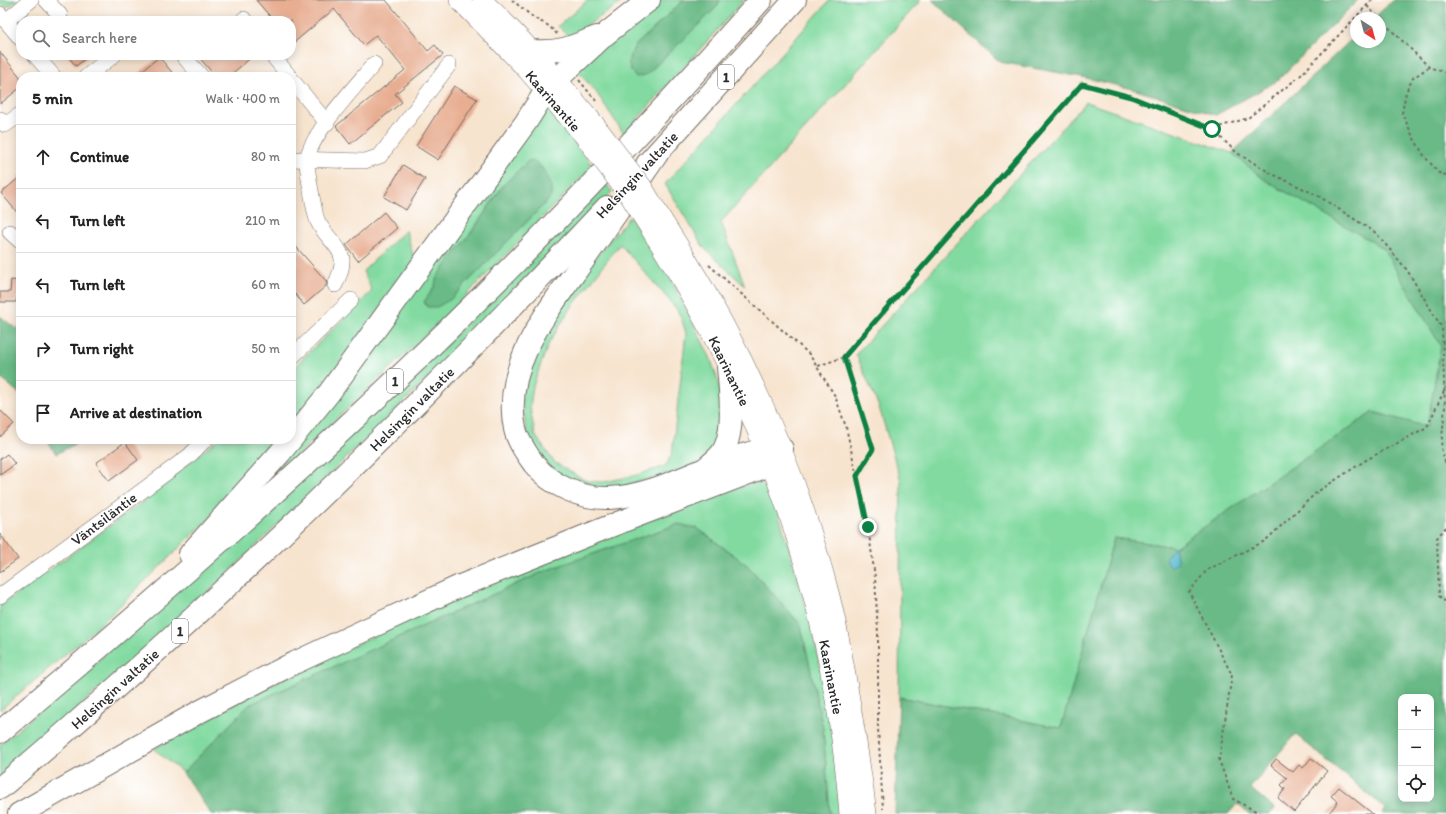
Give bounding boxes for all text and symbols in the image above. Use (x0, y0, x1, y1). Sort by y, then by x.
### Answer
north arrow (1350, 12, 1386, 48)
search box (16, 16, 296, 60)
icon: search (30, 27, 52, 49)
text: Search here (62, 29, 137, 47)
road number: 1 (718, 65, 734, 89)
street label: Kaarinantie (521, 67, 585, 135)
text: 5 min (32, 88, 72, 108)
text: Walk · 400 m (206, 91, 280, 106)
route start (1203, 120, 1221, 138)
street label: Helsingin valtatie (592, 128, 682, 222)
icon: ahead (32, 146, 54, 168)
text: Continue (70, 148, 129, 166)
text: 80 m (251, 149, 280, 164)
icon: left (32, 210, 54, 232)
text: Turn left (70, 212, 125, 230)
text: 210 m (245, 213, 280, 228)
icon: left (32, 274, 54, 296)
text: Turn left (70, 276, 125, 294)
text: 60 m (251, 277, 280, 292)
street label: Kaarinantie (704, 333, 754, 409)
icon: right (32, 338, 54, 360)
text: Turn right (70, 340, 134, 358)
text: 50 m (251, 341, 280, 356)
street label: Helsingin valtatie (366, 363, 458, 455)
road number: 1 (387, 369, 403, 393)
icon: arrive (32, 402, 54, 424)
text: Arrive at destination (70, 404, 202, 422)
street label: Väntsiläntie (68, 488, 140, 550)
route end (859, 518, 877, 536)
road number: 1 (172, 619, 188, 643)
street label: Kaarinantie (815, 638, 847, 716)
street label: Helsingin valtatie (67, 645, 163, 733)
map controls (1398, 694, 1434, 802)
button: + (1398, 694, 1434, 730)
button: − (1398, 730, 1434, 766)
button: locate (1398, 766, 1434, 802)

